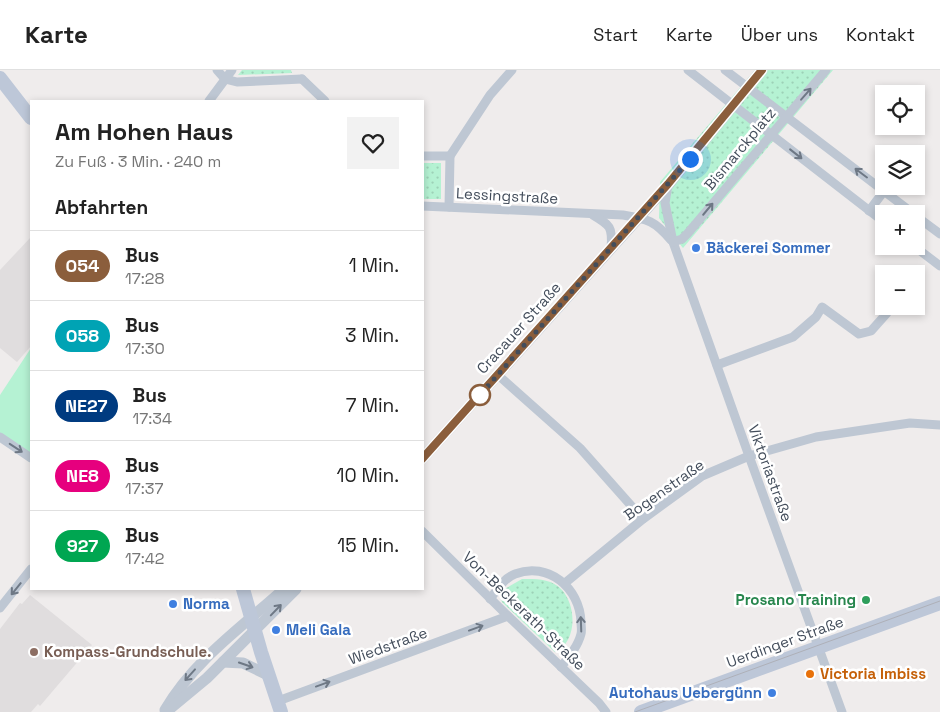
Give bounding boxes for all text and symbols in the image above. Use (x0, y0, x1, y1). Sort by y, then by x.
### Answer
text: Karte (25, 19, 88, 50)
text: Start (593, 23, 638, 46)
text: Karte (666, 23, 713, 46)
text: Über uns (741, 23, 818, 46)
text: Kontakt (846, 23, 915, 46)
map controls (875, 85, 925, 315)
button: locate (875, 85, 925, 135)
one-way arrow (800, 87, 811, 100)
street label: Bismarckplatz (700, 104, 780, 194)
text: Am Hohen Haus (55, 116, 233, 147)
button: heart (347, 117, 399, 169)
button: layers (875, 145, 925, 195)
your location (678, 147, 703, 172)
one-way arrow (789, 148, 802, 159)
text: Zu Fuß · 3 Min. · 240 m (55, 151, 221, 172)
one-way arrow (855, 168, 868, 179)
street label: Lessingstraße (455, 183, 559, 208)
text: Abfahrten (55, 195, 148, 220)
one-way arrow (703, 203, 714, 216)
button: + (875, 205, 925, 255)
place label: Bäckerei Sommer (706, 238, 831, 257)
marker: Bäckerei Sommer (690, 242, 702, 254)
text: Bus (125, 243, 159, 268)
text: 1 Min. (349, 253, 399, 278)
text: 054 (66, 254, 99, 277)
button: − (875, 265, 925, 315)
text: 17:28 (125, 268, 164, 289)
street label: Cracauer Straße (472, 278, 565, 377)
text: Bus (125, 313, 159, 338)
text: 3 Min. (345, 323, 399, 348)
text: 058 (66, 324, 99, 347)
text: 17:30 (125, 338, 165, 359)
text: Bus (133, 383, 167, 408)
unlabelled marker (469, 384, 491, 406)
text: 7 Min. (346, 393, 399, 418)
text: NE27 (65, 394, 108, 417)
text: 17:34 (133, 408, 172, 429)
street label: Viktoriastraße (744, 422, 797, 524)
one-way arrow (8, 443, 22, 453)
text: Bus (125, 453, 159, 478)
street label: Bogenstraße (620, 455, 708, 524)
text: 10 Min. (336, 463, 399, 488)
text: NE8 (66, 464, 99, 487)
text: 17:37 (125, 478, 163, 499)
text: Bus (125, 523, 159, 548)
text: 15 Min. (337, 533, 399, 558)
text: 927 (67, 534, 98, 557)
street label: Von-Beckerath-Straße (459, 547, 590, 674)
text: 17:42 (125, 548, 164, 569)
one-way arrow (10, 582, 21, 595)
place label: Prosano Training (736, 590, 856, 609)
place label: Norma (183, 594, 230, 613)
marker: Prosano Training (860, 594, 872, 606)
marker: Norma (167, 598, 179, 610)
one-way arrow (269, 604, 282, 616)
street label: Uerdinger Straße (724, 611, 846, 672)
one-way arrow (576, 616, 586, 632)
place label: Meli Gala (286, 620, 351, 639)
street label: Wiedstraße (346, 622, 430, 669)
one-way arrow (468, 623, 483, 632)
marker: Meli Gala (270, 624, 282, 636)
place label: Kompass-Grundschule. (44, 642, 212, 661)
marker: Kompass-Grundschule. (28, 646, 40, 658)
one-way arrow (238, 661, 254, 670)
place label: Victoria Imbiss (820, 664, 926, 683)
one-way arrow (184, 668, 196, 681)
marker: Victoria Imbiss (804, 668, 816, 680)
one-way arrow (315, 679, 331, 688)
place label: Autohaus Uebergünn (609, 683, 762, 702)
marker: Autohaus Uebergünn (766, 687, 778, 699)

